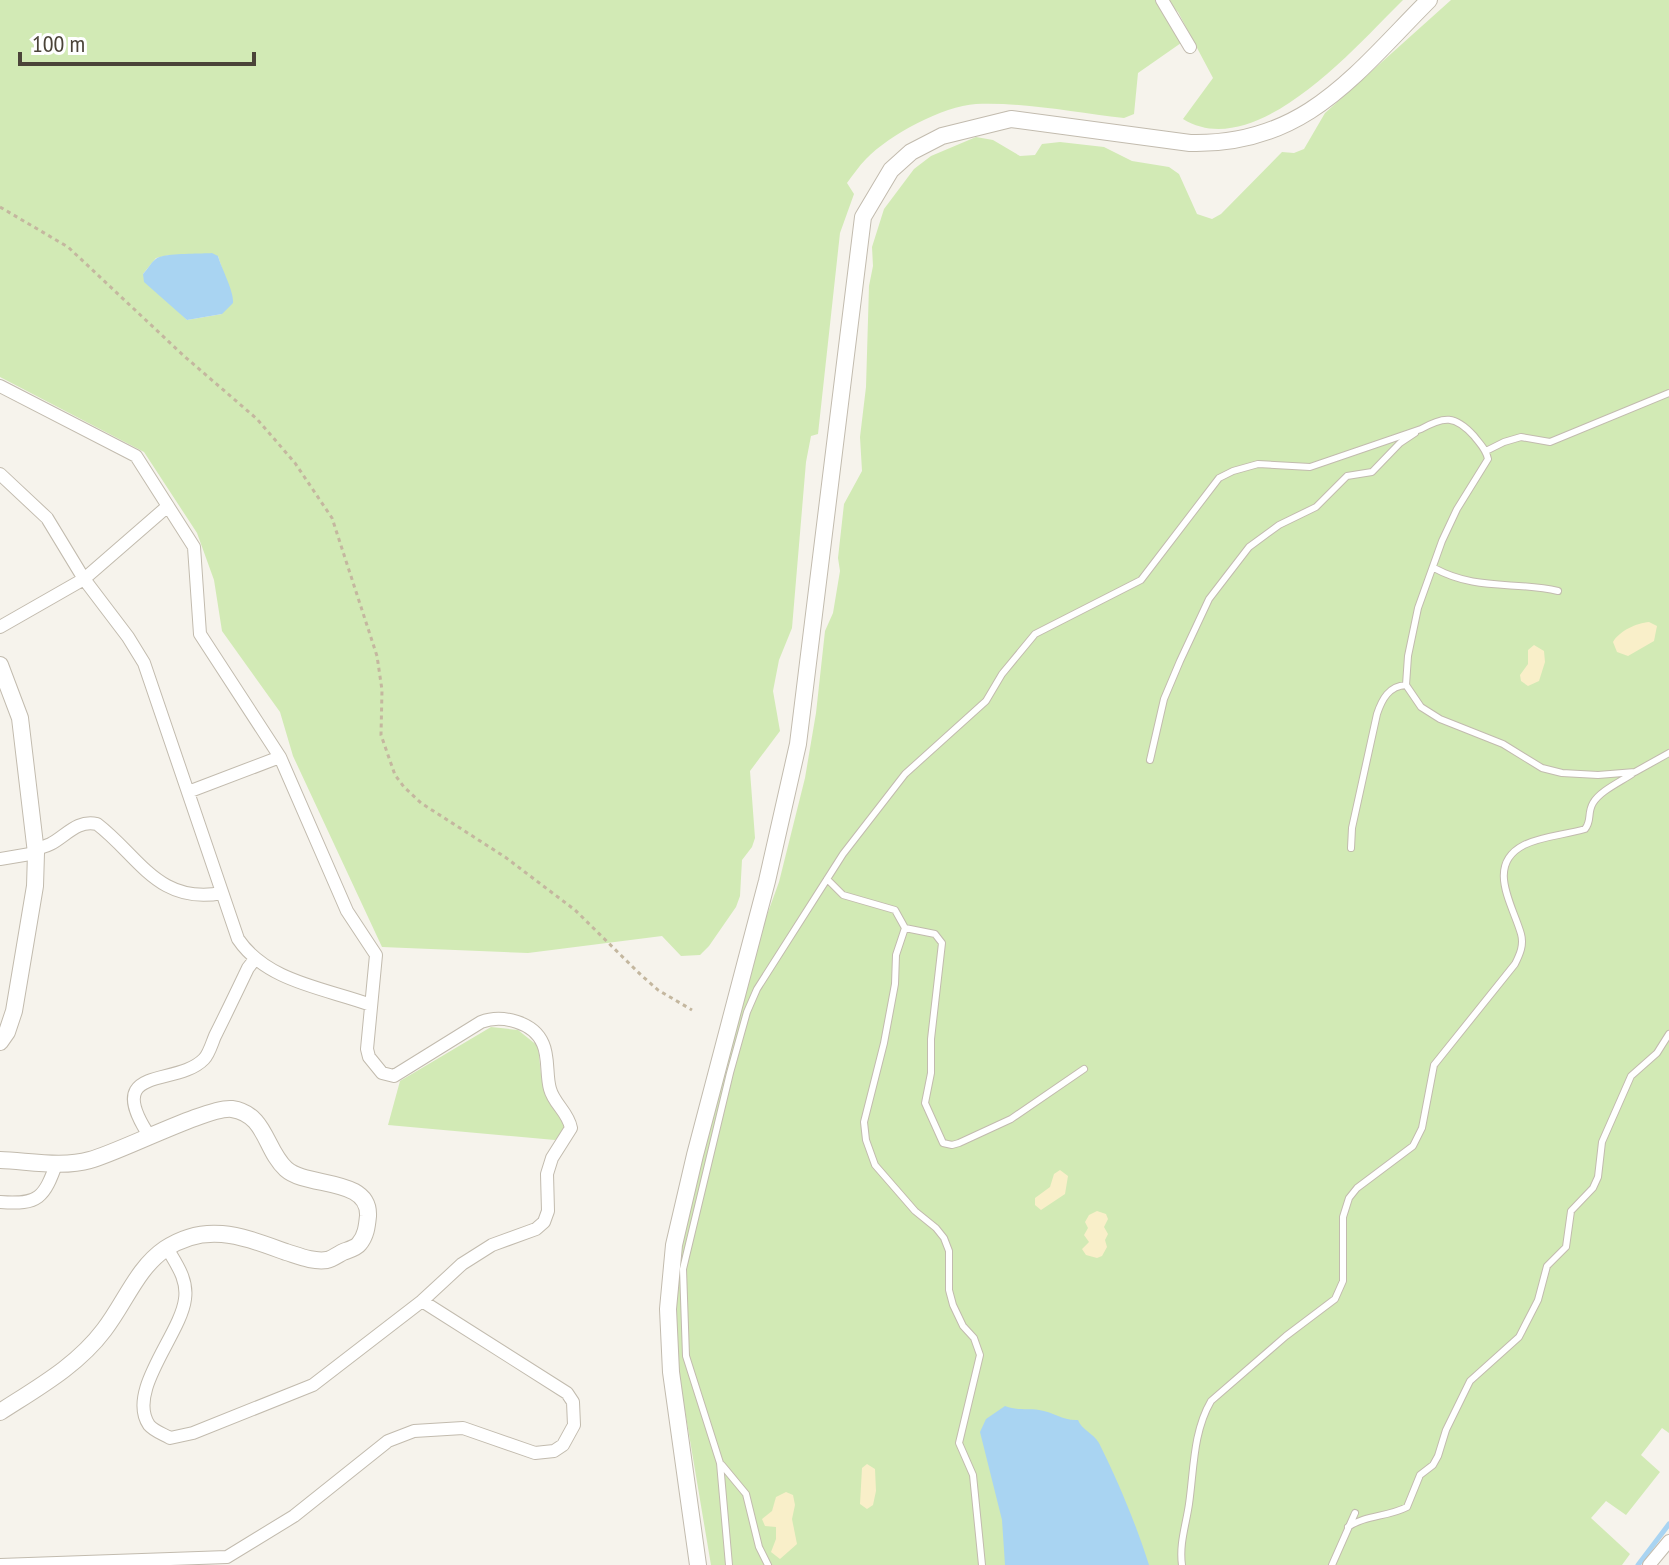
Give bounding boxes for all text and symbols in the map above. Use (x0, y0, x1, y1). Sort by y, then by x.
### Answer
scale bar (20, 16, 254, 66)
text: 100 m (32, 28, 85, 59)

